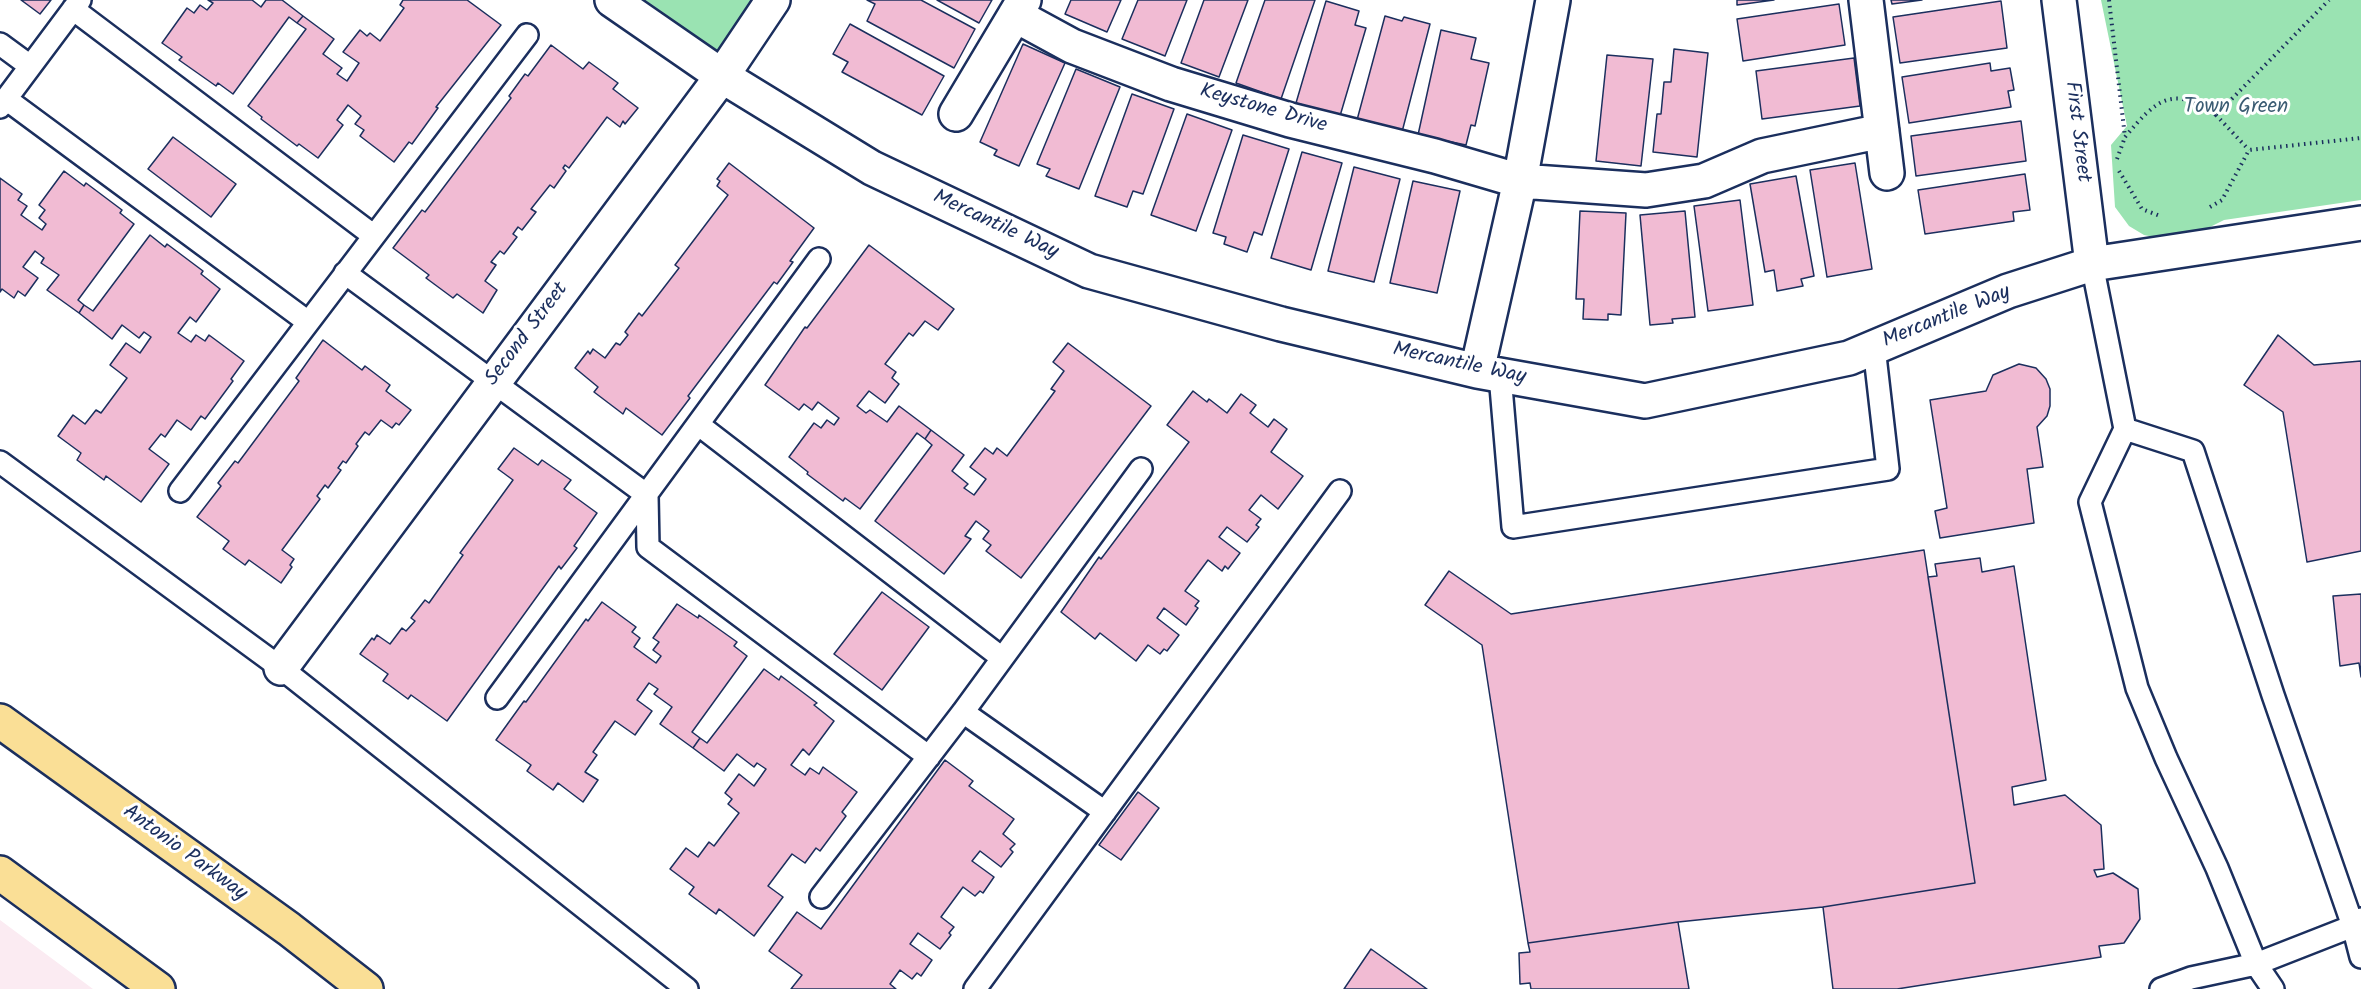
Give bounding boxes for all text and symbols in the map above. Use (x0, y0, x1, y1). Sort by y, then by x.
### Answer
street label: Keystone Drive (1196, 80, 1330, 140)
street label: First Street (2057, 80, 2095, 184)
park label: Town Green (2184, 95, 2288, 121)
street label: Mercantile Way (928, 186, 1062, 266)
street label: Second Street (481, 278, 575, 392)
street label: Mercantile Way (1879, 281, 2015, 355)
street label: Mercantile Way (1390, 339, 1528, 391)
street label: Antonio Parkway (117, 800, 251, 908)

